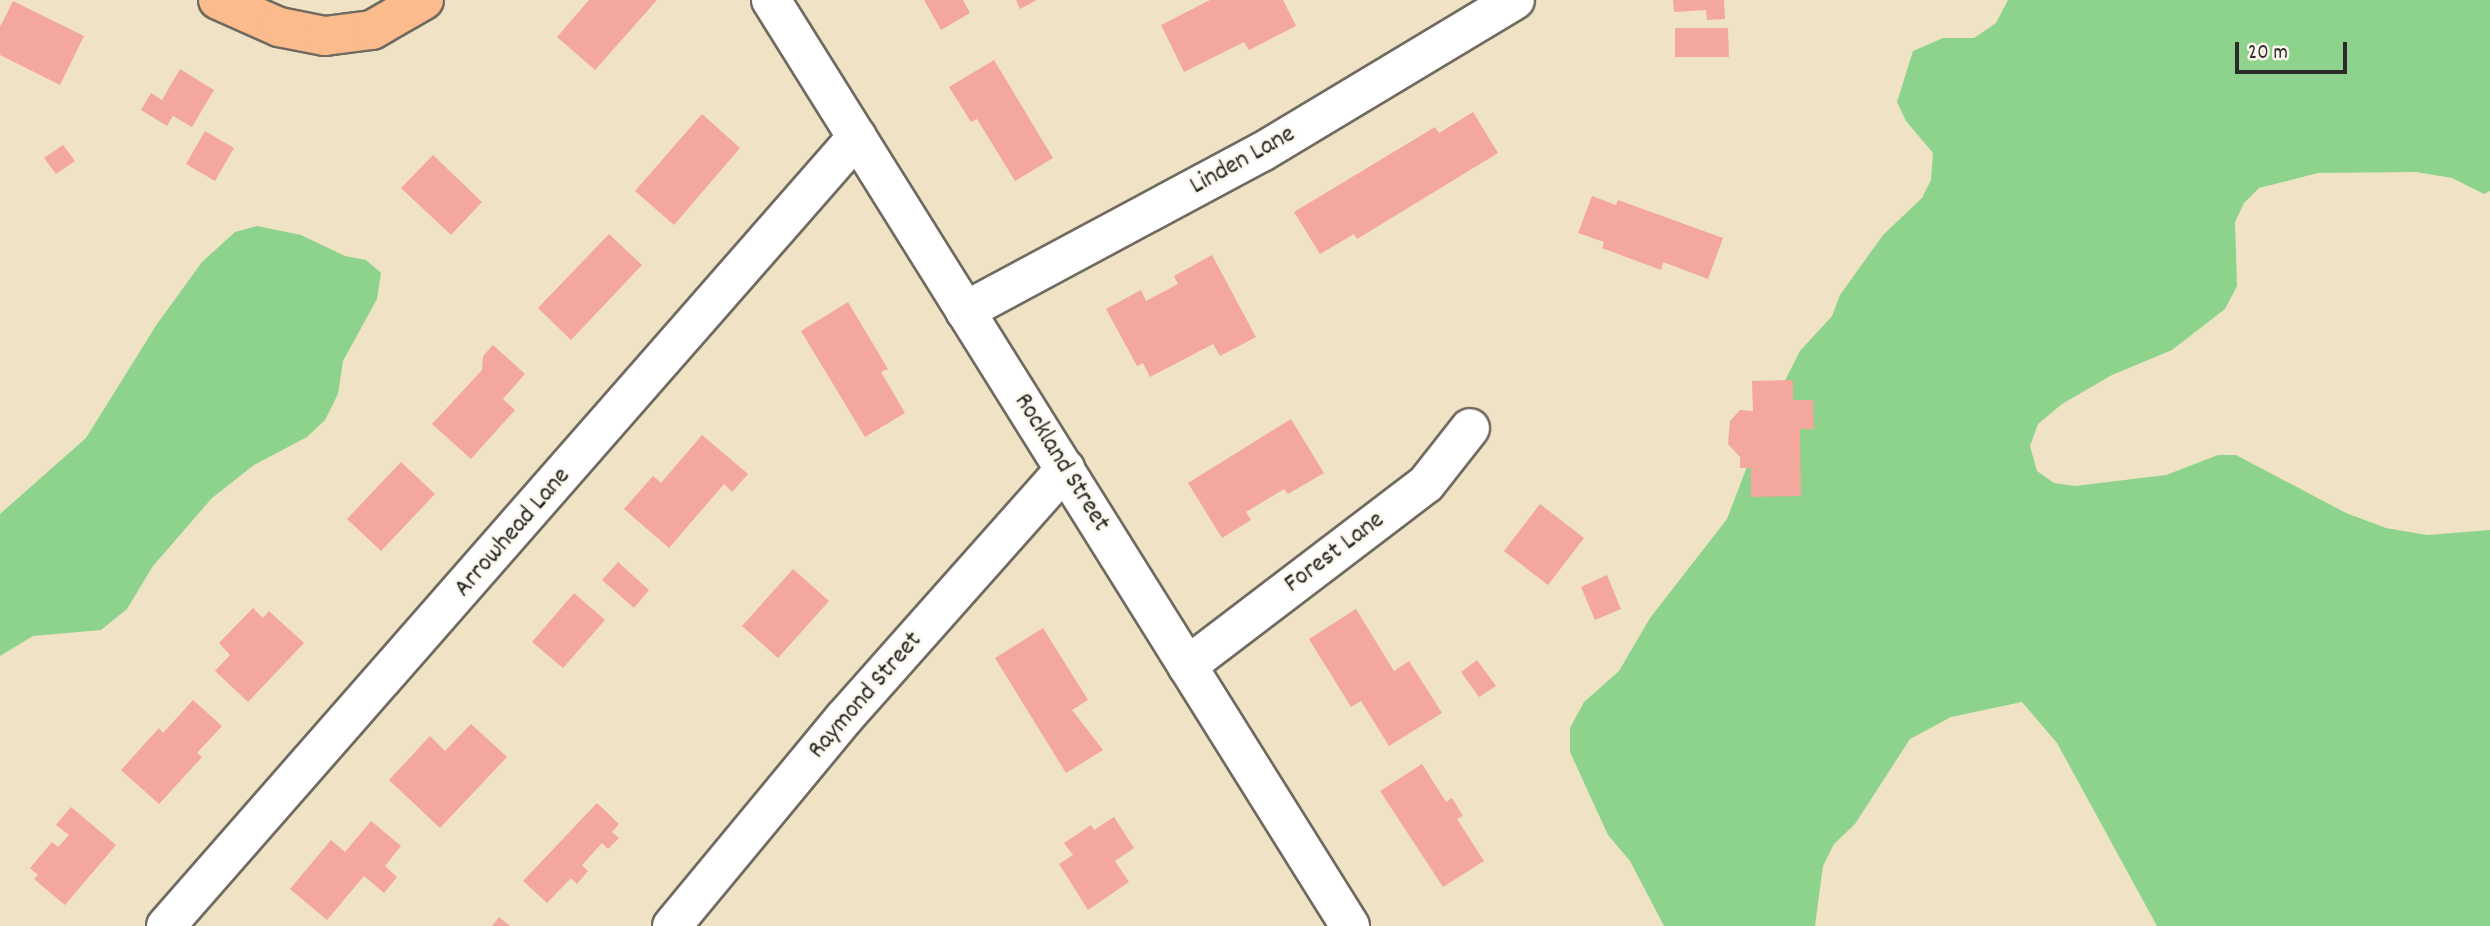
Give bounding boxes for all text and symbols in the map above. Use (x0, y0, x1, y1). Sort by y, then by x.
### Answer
scale bar (2238, 28, 2350, 72)
text: 20 m (2248, 39, 2288, 69)
street label: Linden Lane (1185, 119, 1301, 203)
street label: Rockland Street (1006, 388, 1116, 538)
street label: Arrowhead Lane (448, 462, 578, 604)
street label: Forest Lane (1279, 505, 1391, 601)
street label: Raymond Street (802, 626, 930, 766)

